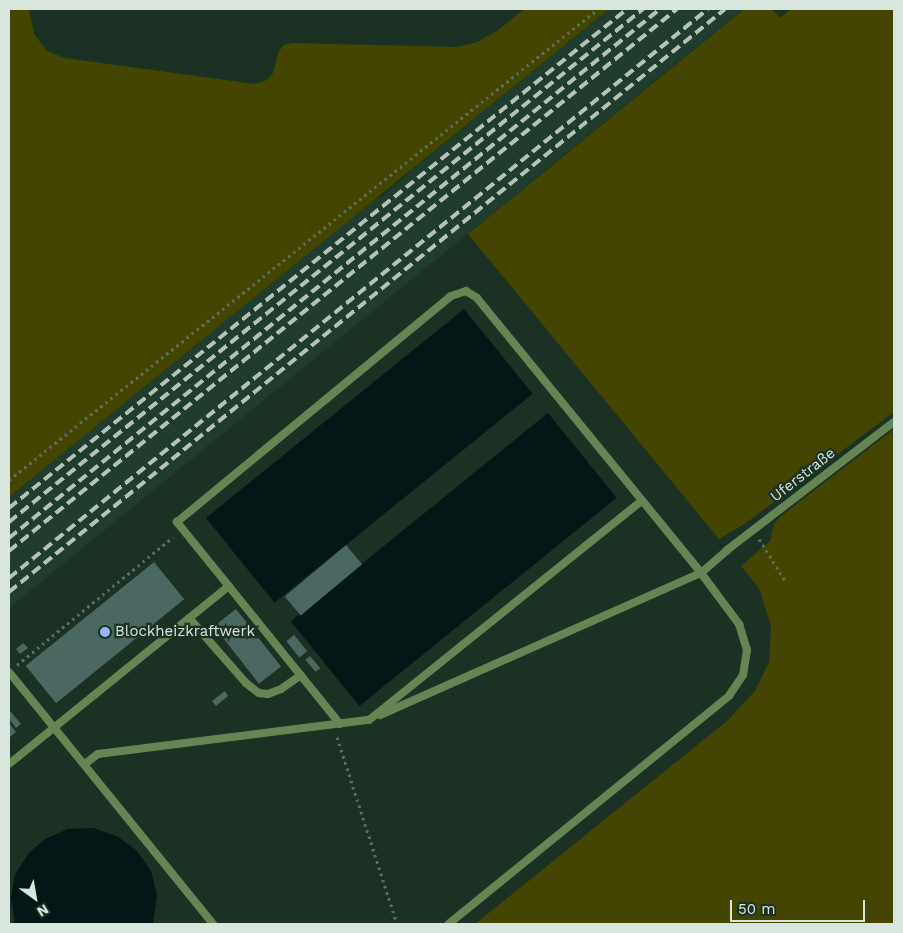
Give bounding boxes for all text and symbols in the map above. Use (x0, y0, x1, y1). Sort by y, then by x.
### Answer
street label: Uferstraße (767, 444, 839, 506)
place label: Blockheizkraftwerk (115, 623, 255, 641)
marker: Blockheizkraftwerk (99, 626, 111, 638)
north arrow (10, 873, 60, 923)
scale bar (733, 890, 868, 922)
text: 50 m (738, 900, 775, 918)
text: N (34, 901, 52, 920)

